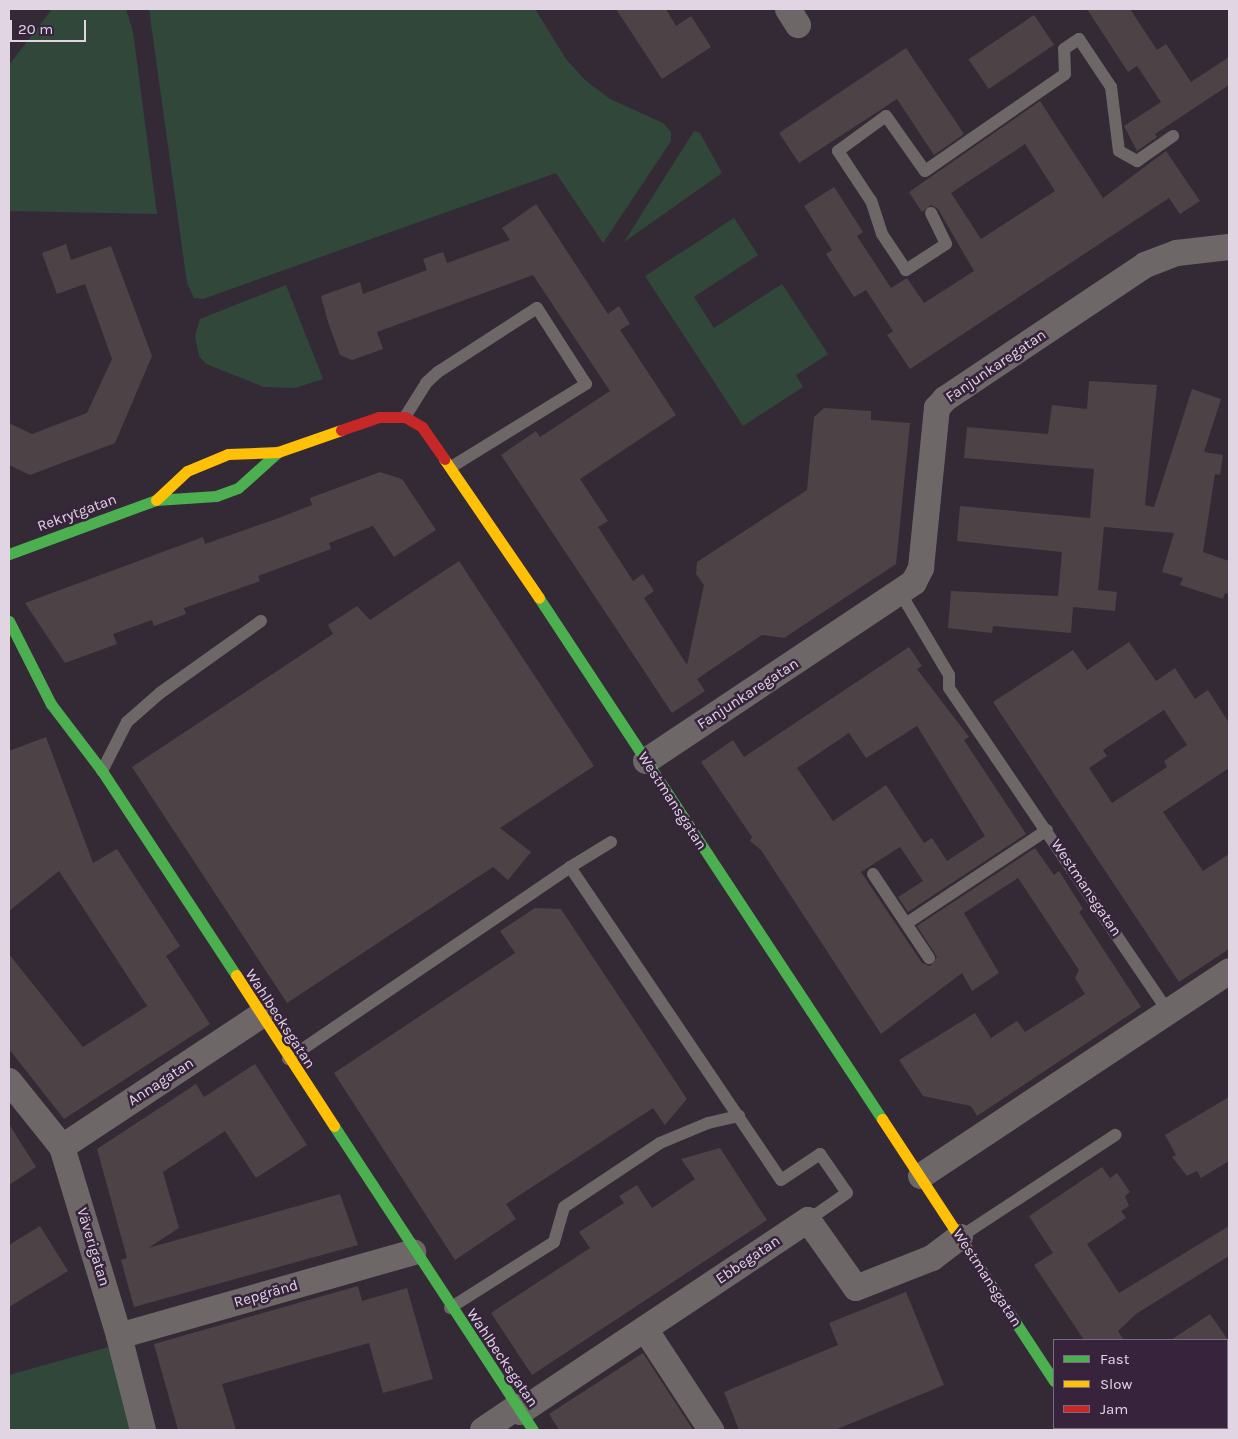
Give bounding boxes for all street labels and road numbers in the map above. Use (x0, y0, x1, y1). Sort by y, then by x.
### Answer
street label: Fanjunkaregatan (942, 326, 1050, 406)
street label: Rekrytgatan (35, 490, 119, 536)
street label: Fanjunkaregatan (694, 655, 802, 733)
street label: Westmansgatan (634, 749, 710, 853)
street label: Westmansgatan (1047, 836, 1125, 940)
street label: Wahlbecksgatan (241, 966, 319, 1072)
street label: Annagatan (125, 1054, 197, 1110)
street label: Väverigatan (73, 1206, 113, 1288)
street label: Westmansgatan (949, 1226, 1025, 1330)
street label: Ebbegatan (712, 1232, 784, 1288)
street label: Repgränd (232, 1276, 300, 1312)
street label: Wahlbecksgatan (462, 1305, 542, 1411)

